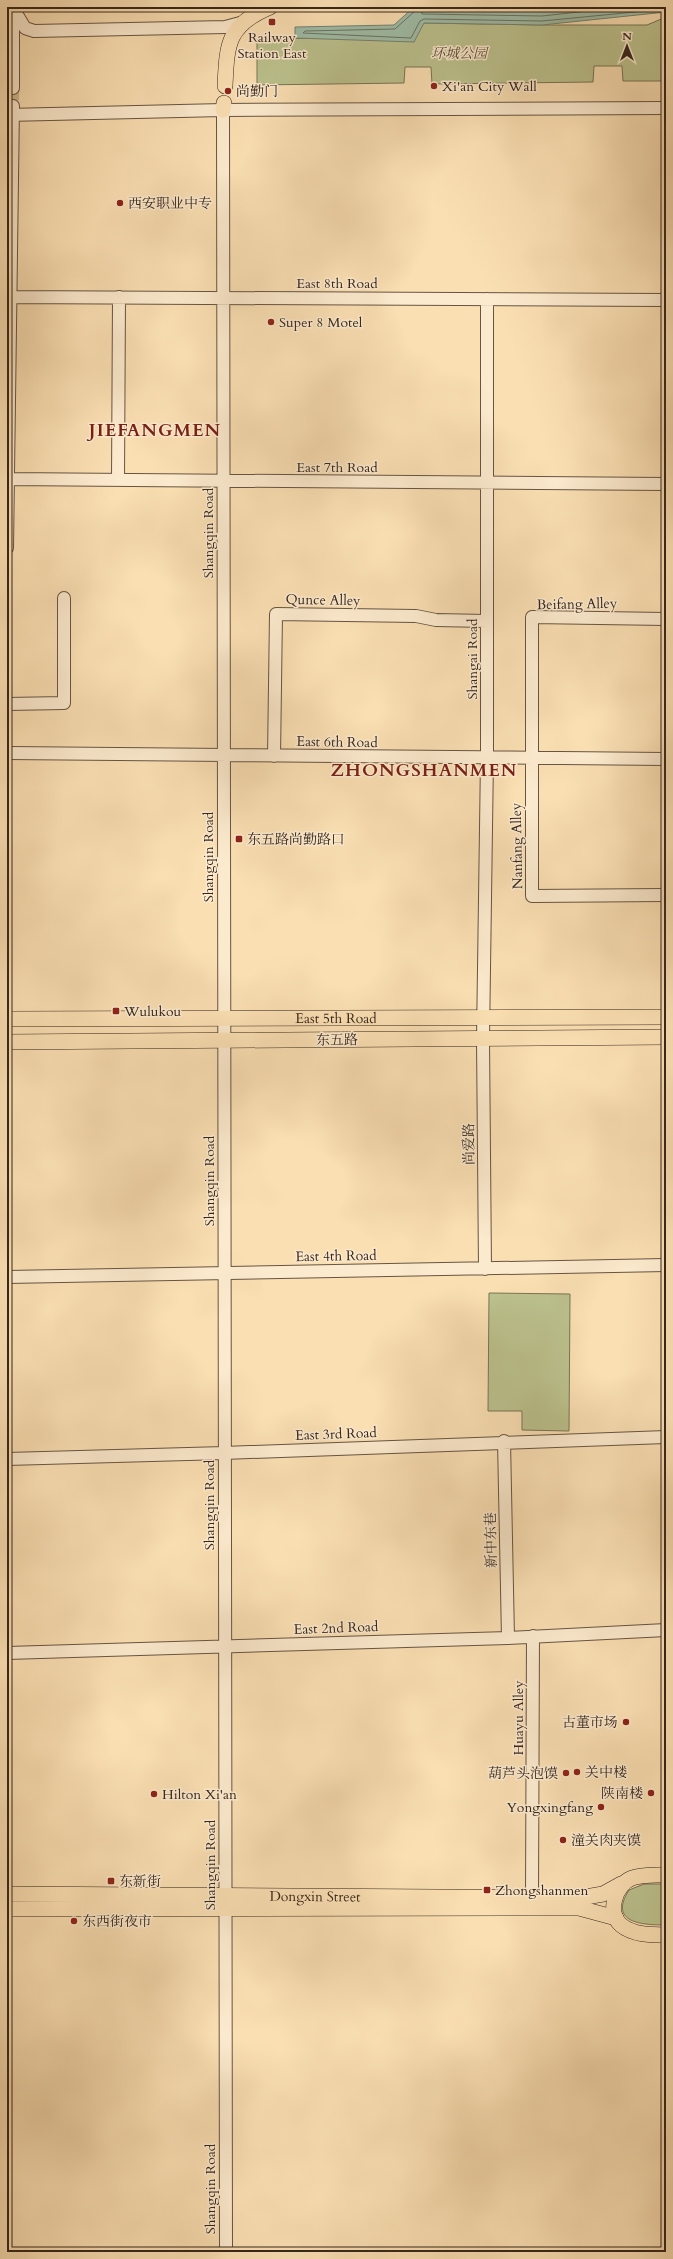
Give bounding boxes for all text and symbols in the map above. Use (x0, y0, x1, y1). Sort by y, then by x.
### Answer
marker: Railway Station East (267, 17, 277, 27)
north arrow (607, 26, 647, 66)
place label: Railway Station East (238, 28, 307, 63)
text: N (622, 29, 632, 44)
park label: 环城公园 (431, 44, 489, 63)
place label: Xi'an City Wall (442, 77, 537, 96)
marker: Xi'an City Wall (429, 81, 439, 91)
place label: 尚勤门 (236, 82, 278, 101)
marker: 尚勤门 (223, 86, 233, 96)
place label: 西安职业中专 (128, 194, 212, 213)
marker: 西安职业中专 (115, 198, 125, 208)
street label: East 8th Road (296, 274, 378, 293)
place label: Super 8 Motel (279, 313, 363, 332)
marker: Super 8 Motel (266, 317, 276, 327)
district label: JIEFANGMEN (86, 418, 221, 443)
street label: East 7th Road (296, 458, 378, 477)
street label: Shangqin Road (199, 487, 218, 578)
street label: Qunce Alley (285, 590, 361, 610)
street label: Beifang Alley (537, 594, 618, 614)
street label: Shangai Road (463, 618, 482, 700)
street label: East 6th Road (296, 732, 378, 752)
district label: ZHONGSHANMEN (331, 758, 517, 783)
street label: Nanfang Alley (507, 802, 527, 889)
street label: Shangqin Road (199, 811, 218, 902)
place label: 东五路尚勤路口 (247, 830, 345, 849)
marker: 东五路尚勤路口 (234, 834, 244, 844)
place label: Wulukou (123, 1002, 181, 1021)
marker: Wulukou (111, 1006, 121, 1016)
street label: East 5th Road (295, 1008, 377, 1028)
street label: 东五路 (316, 1030, 358, 1050)
street label: 尚爱路 (459, 1123, 479, 1165)
street label: Shangqin Road (200, 1135, 219, 1226)
street label: East 4th Road (295, 1246, 377, 1266)
street label: East 3rd Road (295, 1423, 378, 1445)
street label: Shangqin Road (200, 1459, 219, 1550)
street label: 新中东巷 (481, 1512, 501, 1568)
street label: East 2nd Road (293, 1617, 379, 1639)
street label: Huayu Alley (509, 1680, 528, 1756)
place label: 古董市场 (562, 1713, 618, 1732)
marker: 古董市场 (621, 1717, 631, 1727)
place label: 关中楼 (585, 1763, 627, 1782)
place label: 葫芦头泡馍 (488, 1764, 558, 1783)
marker: 关中楼 (572, 1767, 582, 1777)
marker: 葫芦头泡馍 (561, 1768, 571, 1778)
place label: 陕南楼 (601, 1784, 643, 1803)
place label: Hilton Xi'an (162, 1785, 237, 1804)
marker: 陕南楼 (646, 1788, 656, 1798)
marker: Hilton Xi'an (149, 1789, 159, 1799)
place label: Yongxingfang (506, 1798, 593, 1817)
marker: Yongxingfang (596, 1802, 606, 1812)
street label: Shangqin Road (201, 1819, 220, 1910)
place label: 潼关肉夹馍 (571, 1831, 641, 1850)
marker: 潼关肉夹馍 (558, 1835, 568, 1845)
place label: 东新街 (119, 1872, 161, 1891)
marker: 东新街 (106, 1876, 116, 1886)
place label: Zhongshanmen (495, 1881, 589, 1900)
marker: Zhongshanmen (482, 1885, 492, 1895)
street label: Dongxin Street (269, 1886, 361, 1906)
place label: 东西街夜市 (82, 1912, 152, 1931)
marker: 东西街夜市 (69, 1916, 79, 1926)
street label: Shangqin Road (201, 2143, 220, 2234)

